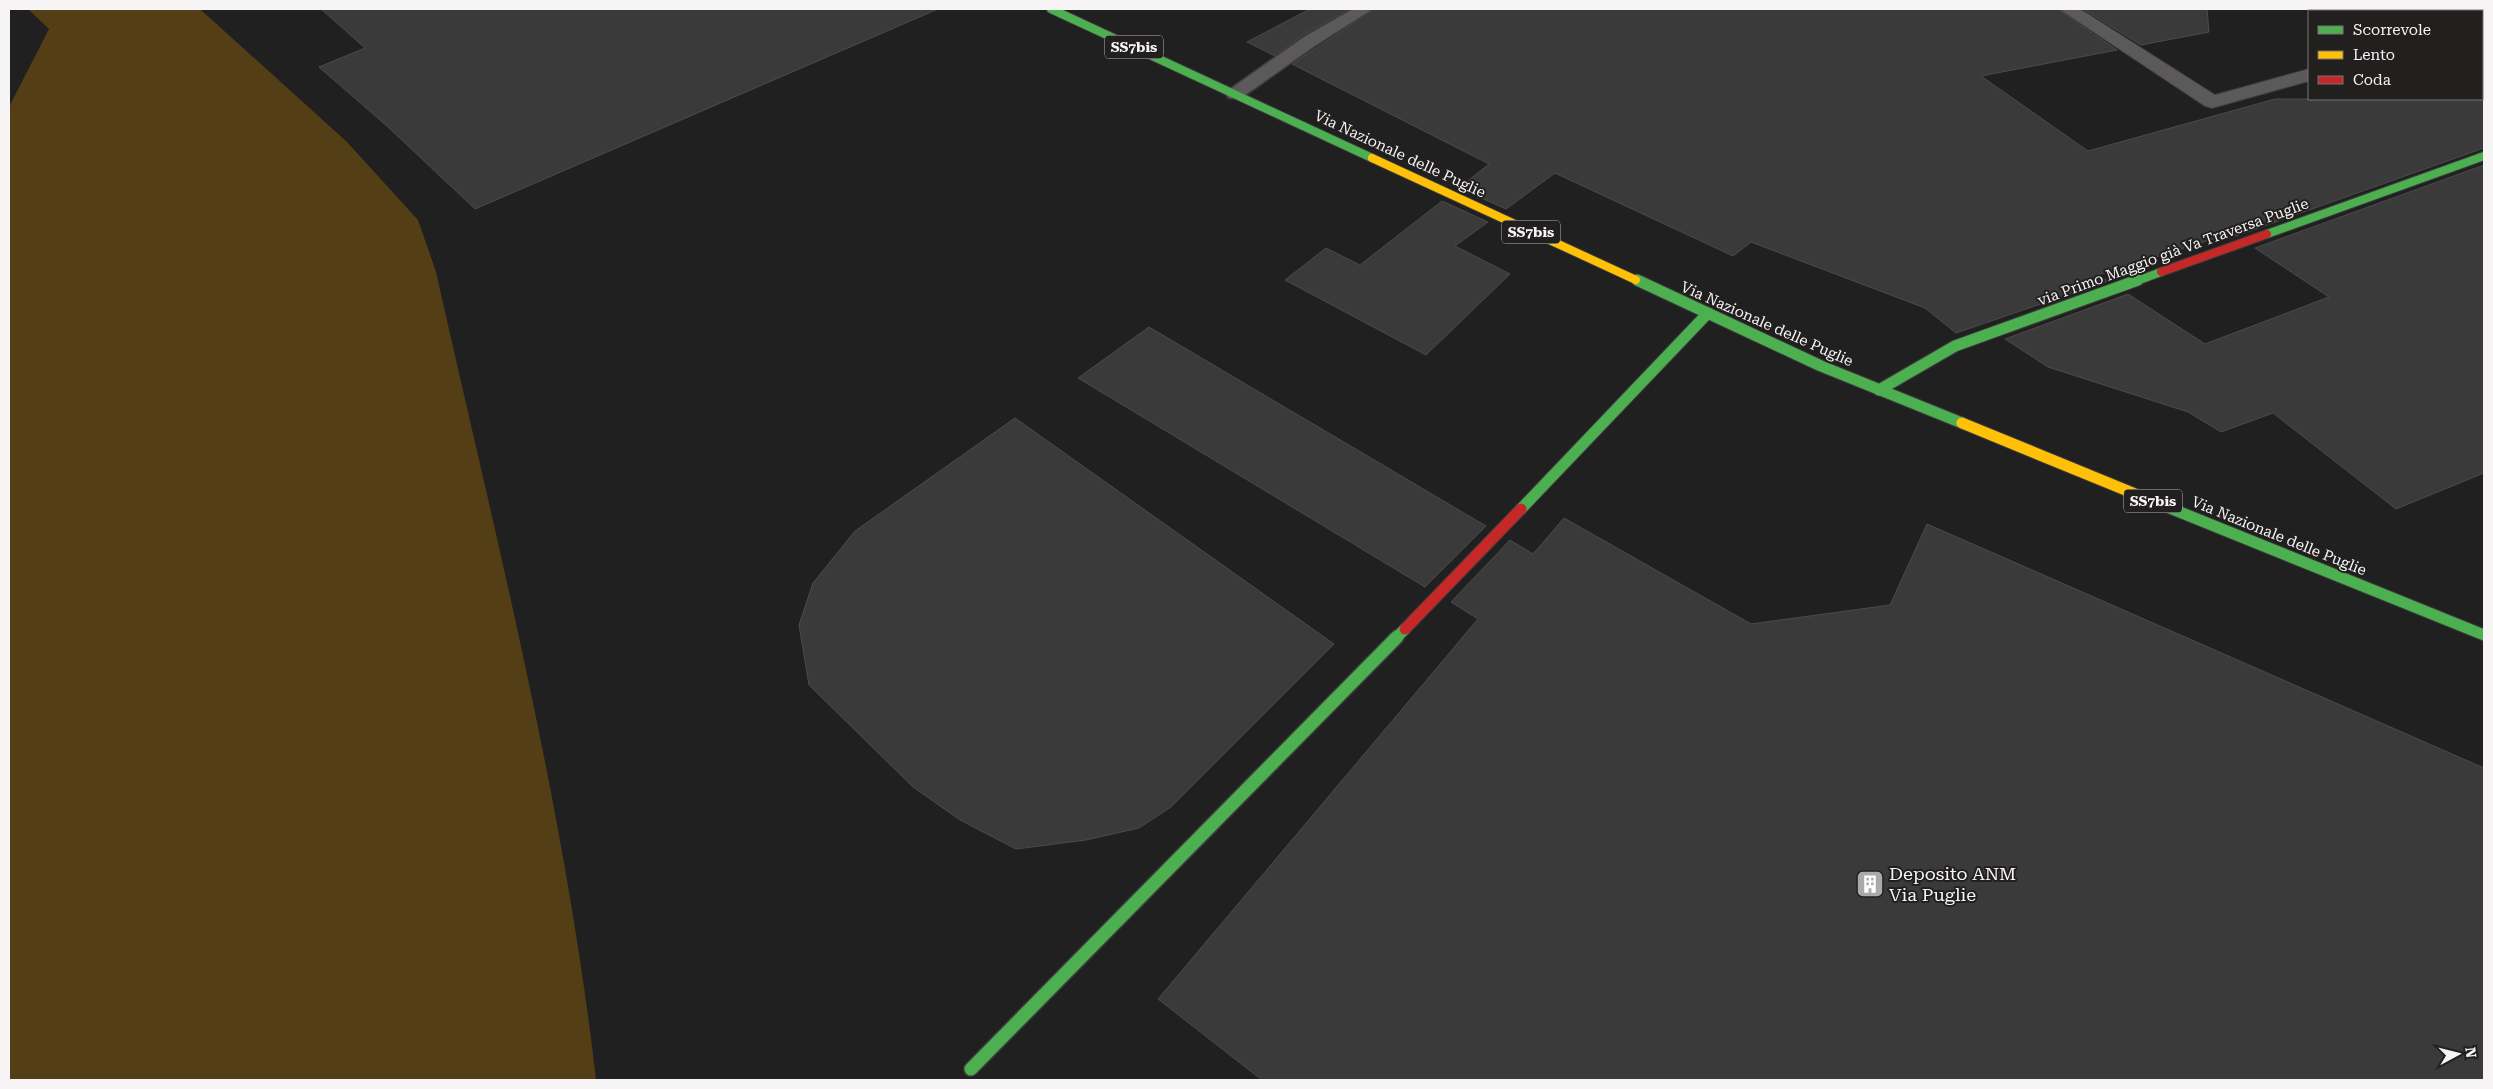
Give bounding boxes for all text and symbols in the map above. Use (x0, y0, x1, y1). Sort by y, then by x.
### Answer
legend (2308, 10, 2483, 100)
text: Scorrevole (2353, 21, 2431, 39)
road number: SS7bis (1105, 36, 1163, 58)
text: Lento (2353, 46, 2395, 64)
text: Coda (2353, 71, 2391, 89)
street label: Via Nazionale delle Puglie (1311, 106, 1489, 202)
street label: via Primo Maggio già Va Traversa Puglie (2035, 194, 2311, 310)
road number: SS7bis (1502, 220, 1560, 243)
street label: Via Nazionale delle Puglie (1678, 278, 1856, 370)
road number: SS7bis (2124, 490, 2182, 512)
street label: Via Nazionale delle Puglie (2189, 493, 2369, 579)
place label: Deposito ANM Via Puglie (1889, 863, 2016, 905)
building icon: Deposito ANM Via Puglie (1855, 869, 1885, 899)
north arrow (2433, 1029, 2483, 1079)
text: N (2462, 1046, 2480, 1059)

